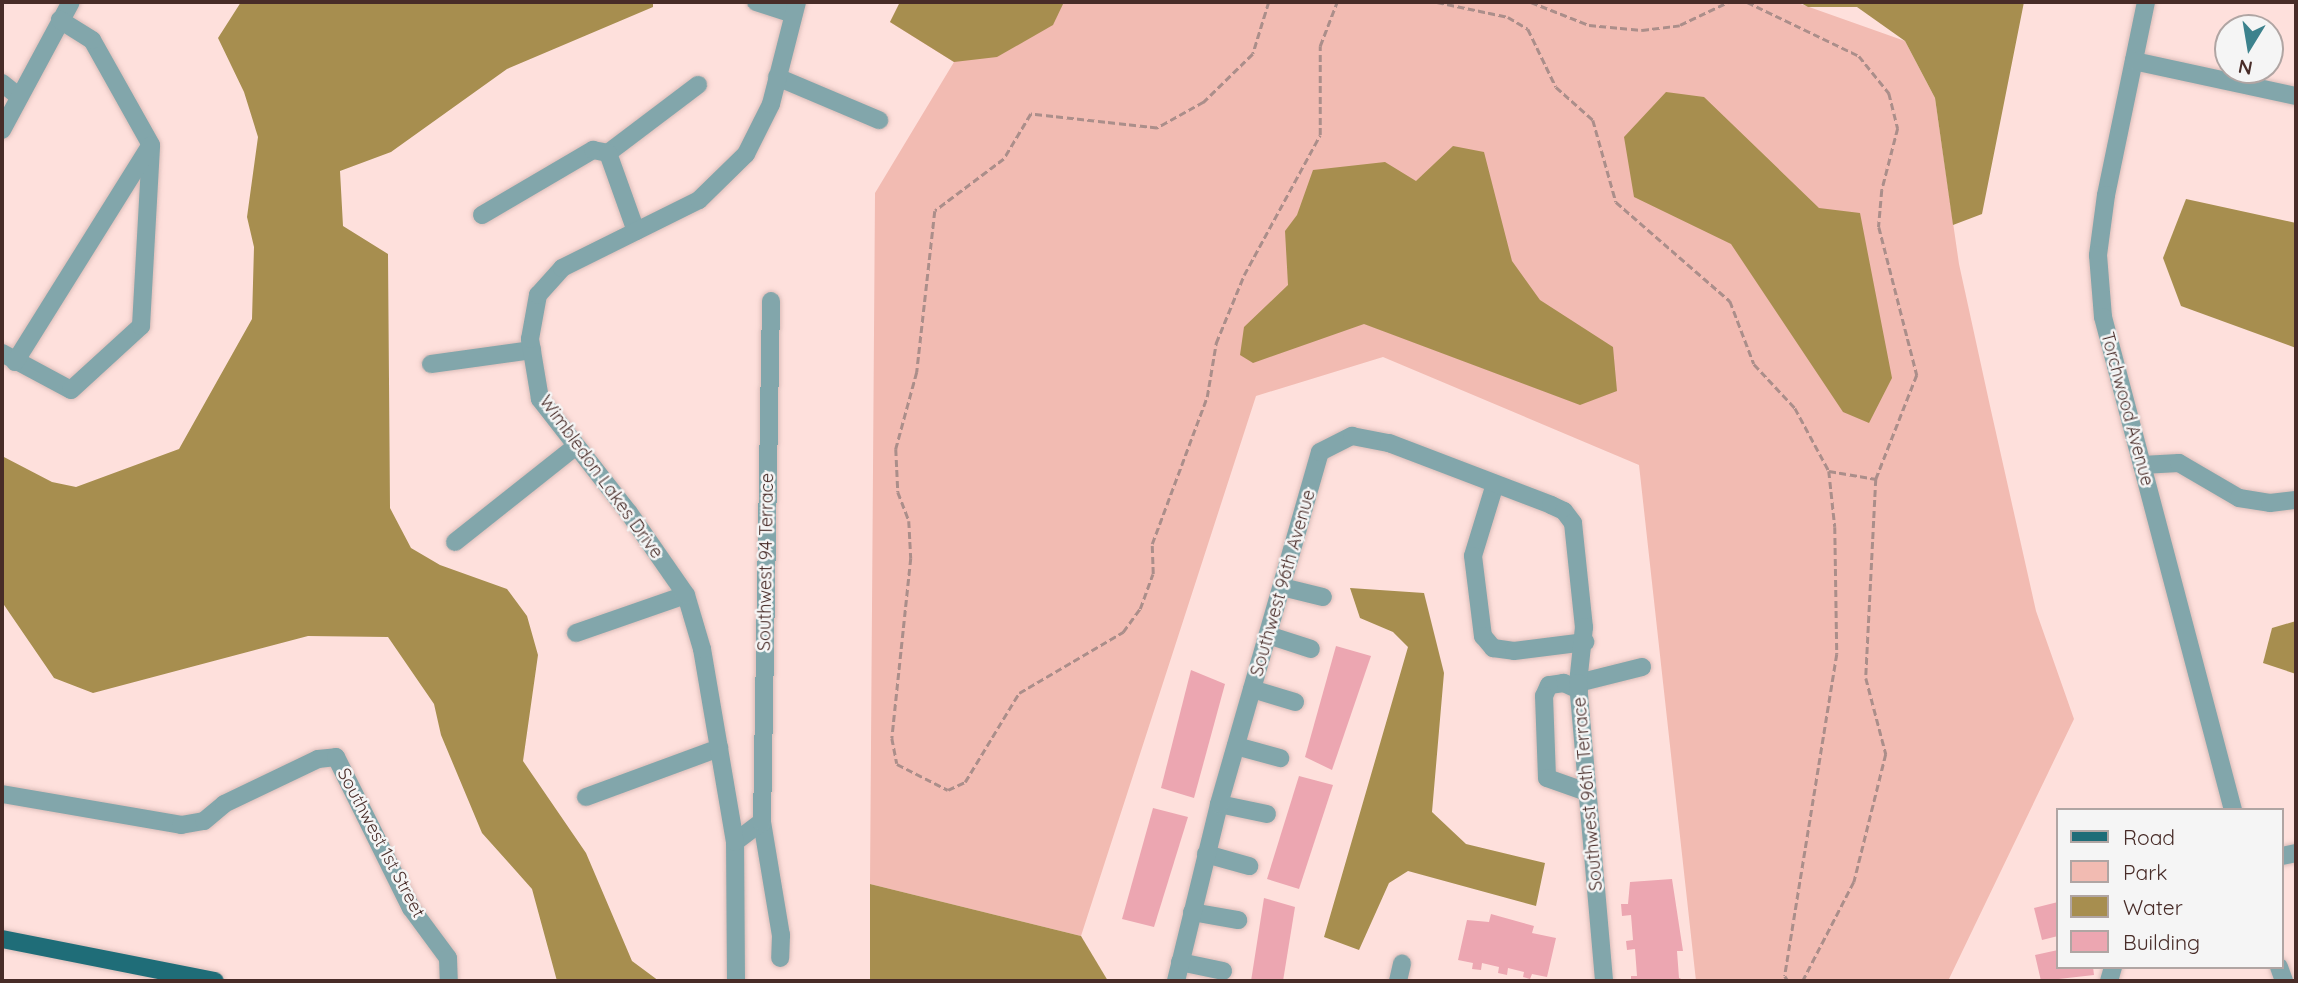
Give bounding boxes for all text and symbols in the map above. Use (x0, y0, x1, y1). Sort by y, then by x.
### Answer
north arrow (2214, 14, 2284, 84)
text: N (2236, 55, 2255, 81)
street label: Torchwood Avenue (2096, 330, 2158, 488)
street label: Wimbledon Lakes Drive (535, 391, 667, 563)
street label: Southwest 94 Terrace (754, 473, 778, 651)
street label: Southwest 96th Avenue (1246, 487, 1320, 679)
street label: Southwest 96th Terrace (1569, 696, 1607, 892)
street label: Southwest 1st Street (332, 765, 430, 921)
legend (2056, 808, 2284, 969)
text: Road (2123, 824, 2175, 850)
text: Park (2123, 859, 2167, 885)
text: Water (2123, 894, 2183, 920)
text: Building (2123, 929, 2200, 955)

